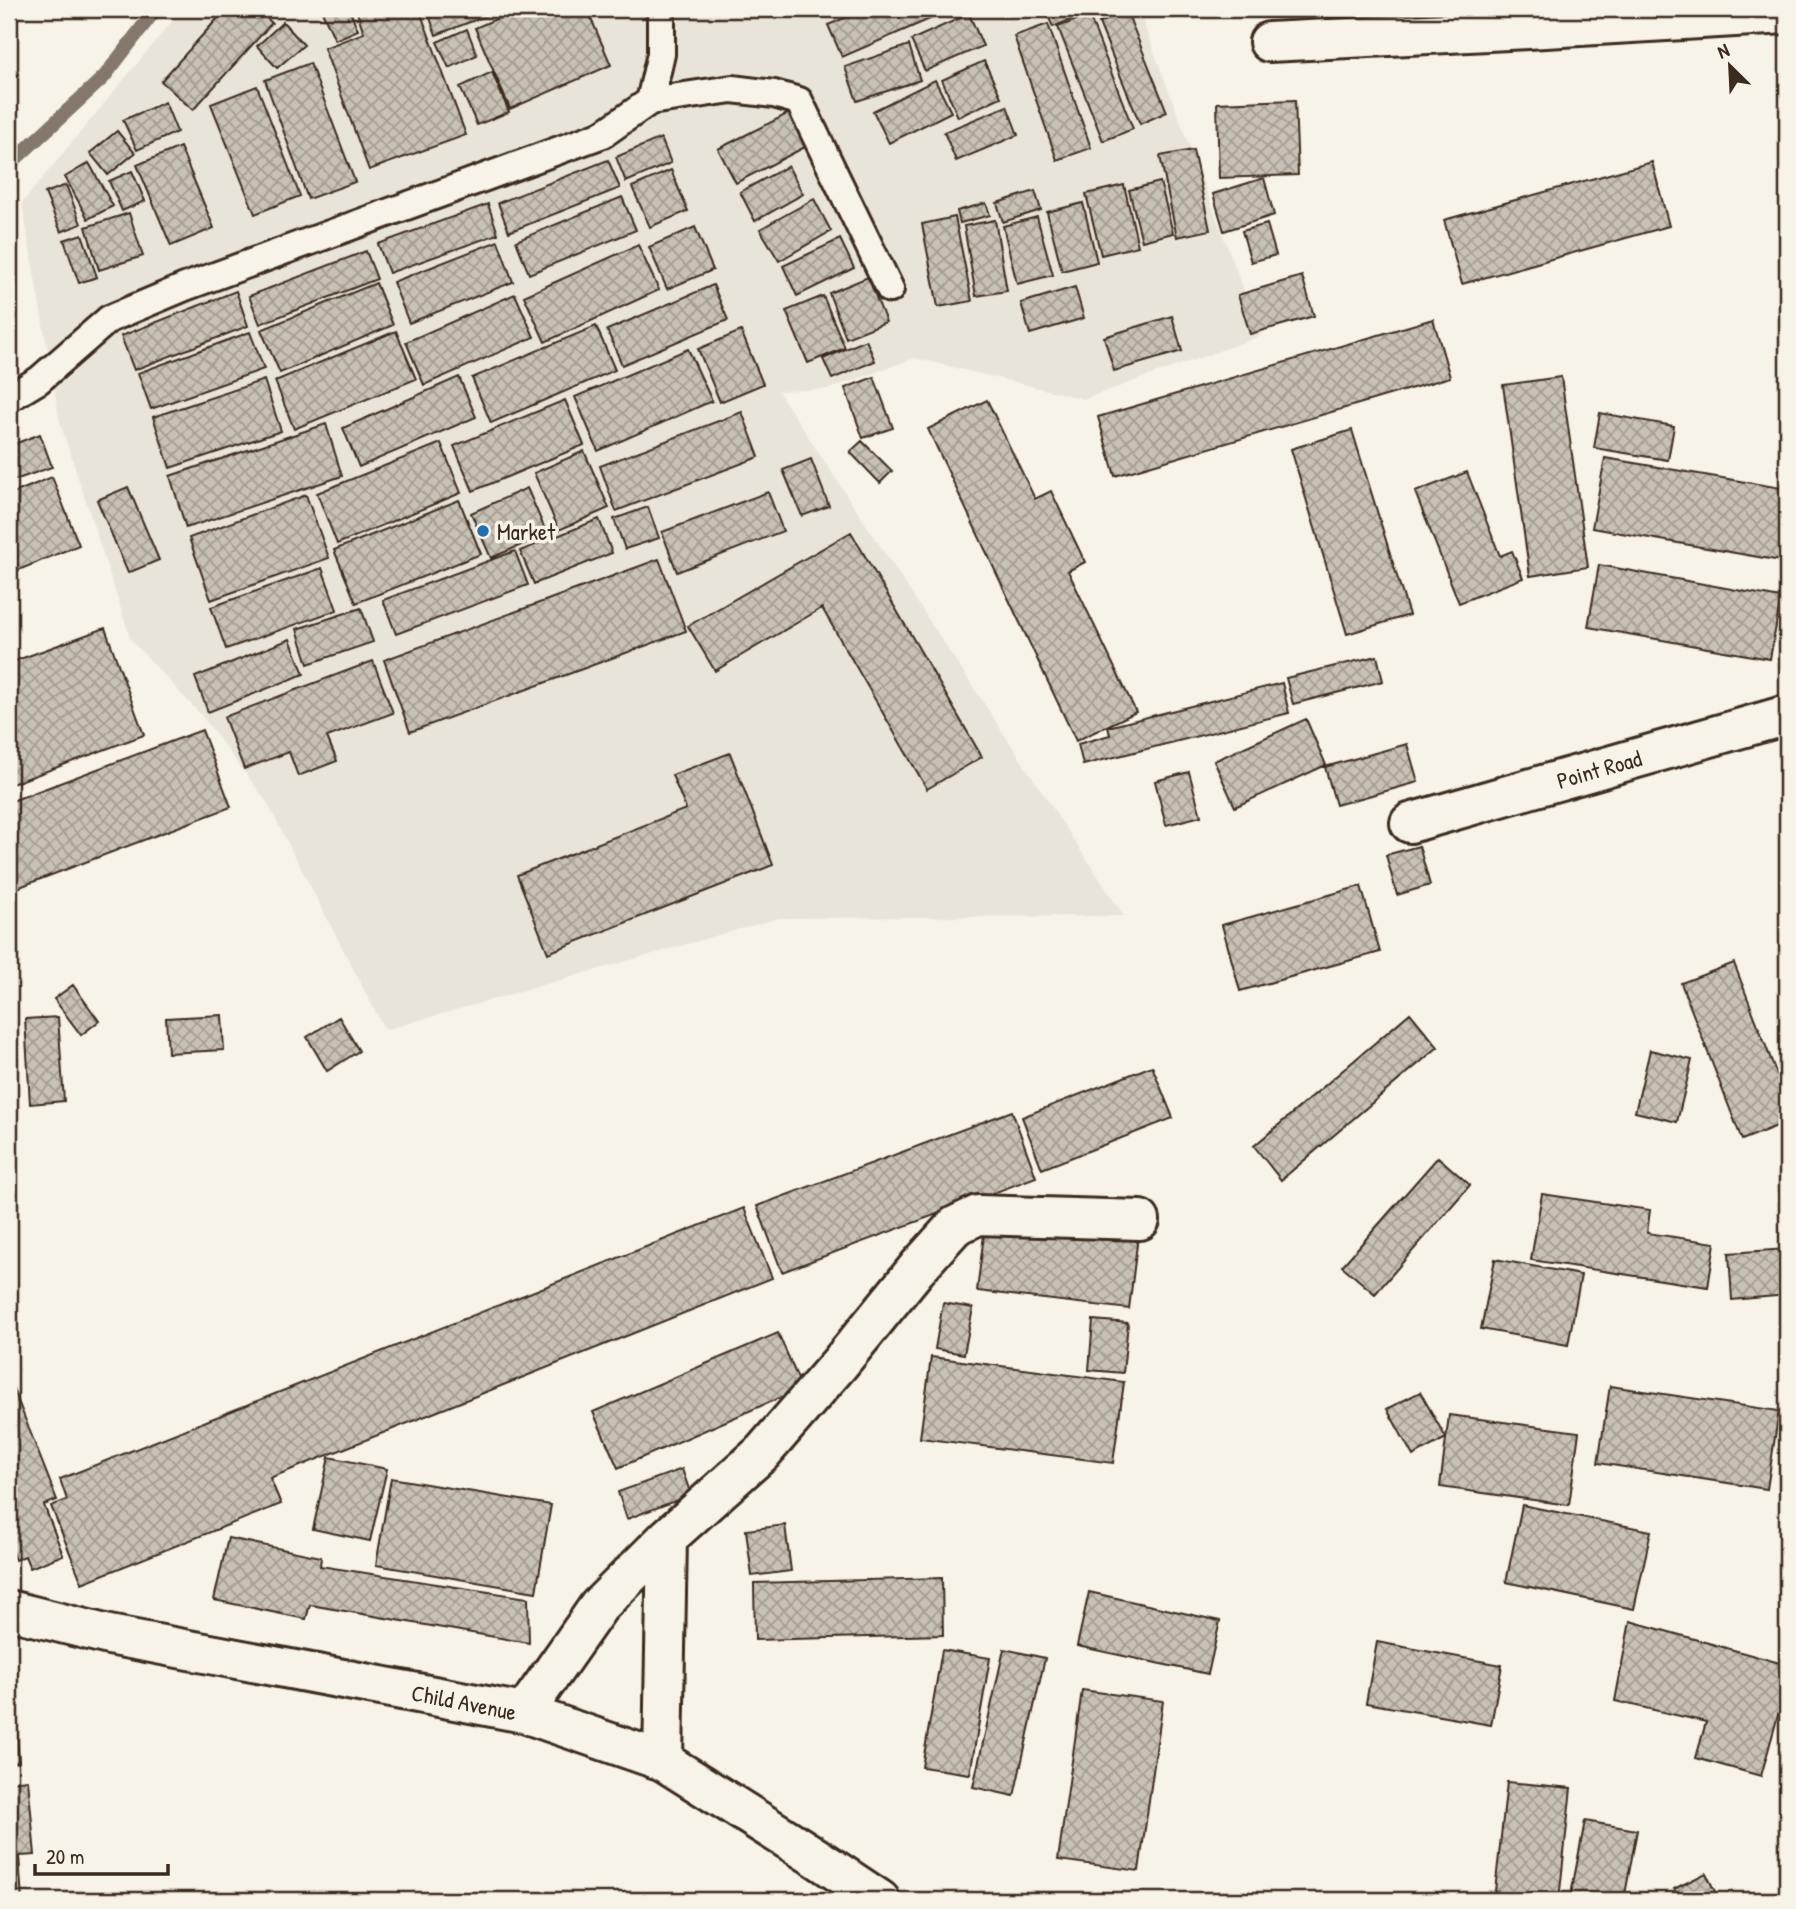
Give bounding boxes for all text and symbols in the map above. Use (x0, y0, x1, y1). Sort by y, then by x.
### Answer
north arrow (1694, 32, 1764, 102)
text: N (1713, 37, 1733, 64)
place label: Market (497, 516, 556, 547)
marker: Market (475, 523, 491, 539)
street label: Point Road (1553, 742, 1645, 796)
street label: Child Avenue (409, 1677, 519, 1727)
scale bar (35, 1832, 168, 1876)
text: 20 m (46, 1842, 84, 1871)

